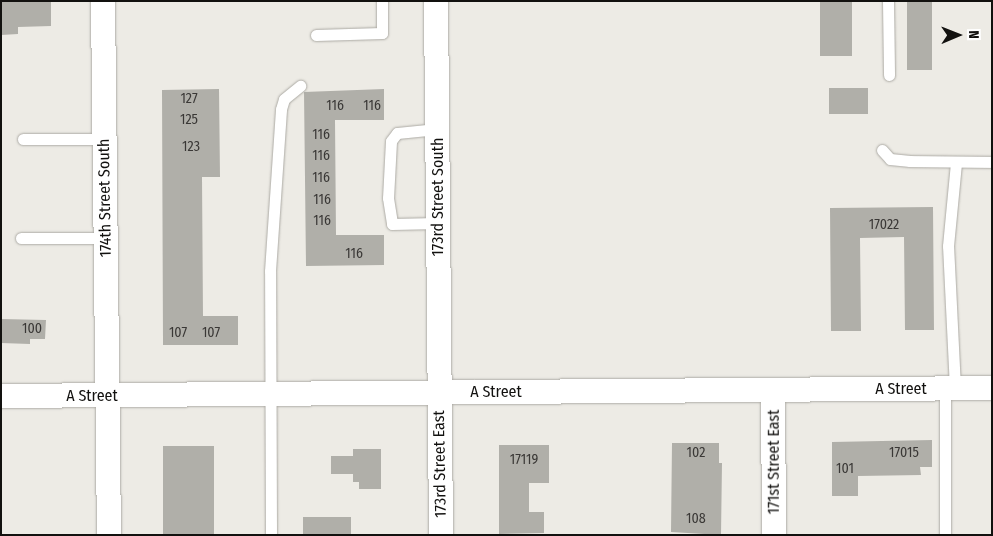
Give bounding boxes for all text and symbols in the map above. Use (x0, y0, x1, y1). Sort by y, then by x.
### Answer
north arrow (933, 10, 983, 60)
text: N (965, 30, 982, 39)
house number: 127 (180, 91, 198, 107)
house number: 116 (326, 98, 344, 114)
house number: 116 (363, 98, 381, 114)
house number: 125 (180, 112, 198, 128)
house number: 116 (312, 127, 330, 143)
street label: 174th Street South (94, 138, 116, 258)
street label: 173rd Street South (428, 138, 448, 256)
house number: 123 (182, 139, 200, 155)
house number: 116 (312, 148, 330, 164)
house number: 116 (312, 170, 330, 186)
house number: 116 (313, 192, 331, 208)
house number: 116 (313, 213, 331, 229)
house number: 17022 (869, 217, 899, 233)
house number: 116 (345, 246, 363, 262)
house number: 100 (22, 321, 42, 337)
house number: 107 (169, 325, 187, 341)
house number: 107 (202, 325, 220, 341)
street label: A Street (875, 379, 927, 399)
street label: A Street (470, 382, 522, 402)
street label: A Street (66, 386, 118, 406)
street label: 173rd Street East (429, 410, 451, 518)
street label: 171st Street East (764, 410, 784, 514)
house number: 102 (687, 445, 705, 461)
house number: 17015 (889, 445, 919, 461)
house number: 17119 (510, 452, 538, 468)
house number: 101 (836, 461, 854, 477)
house number: 108 (686, 511, 706, 527)

